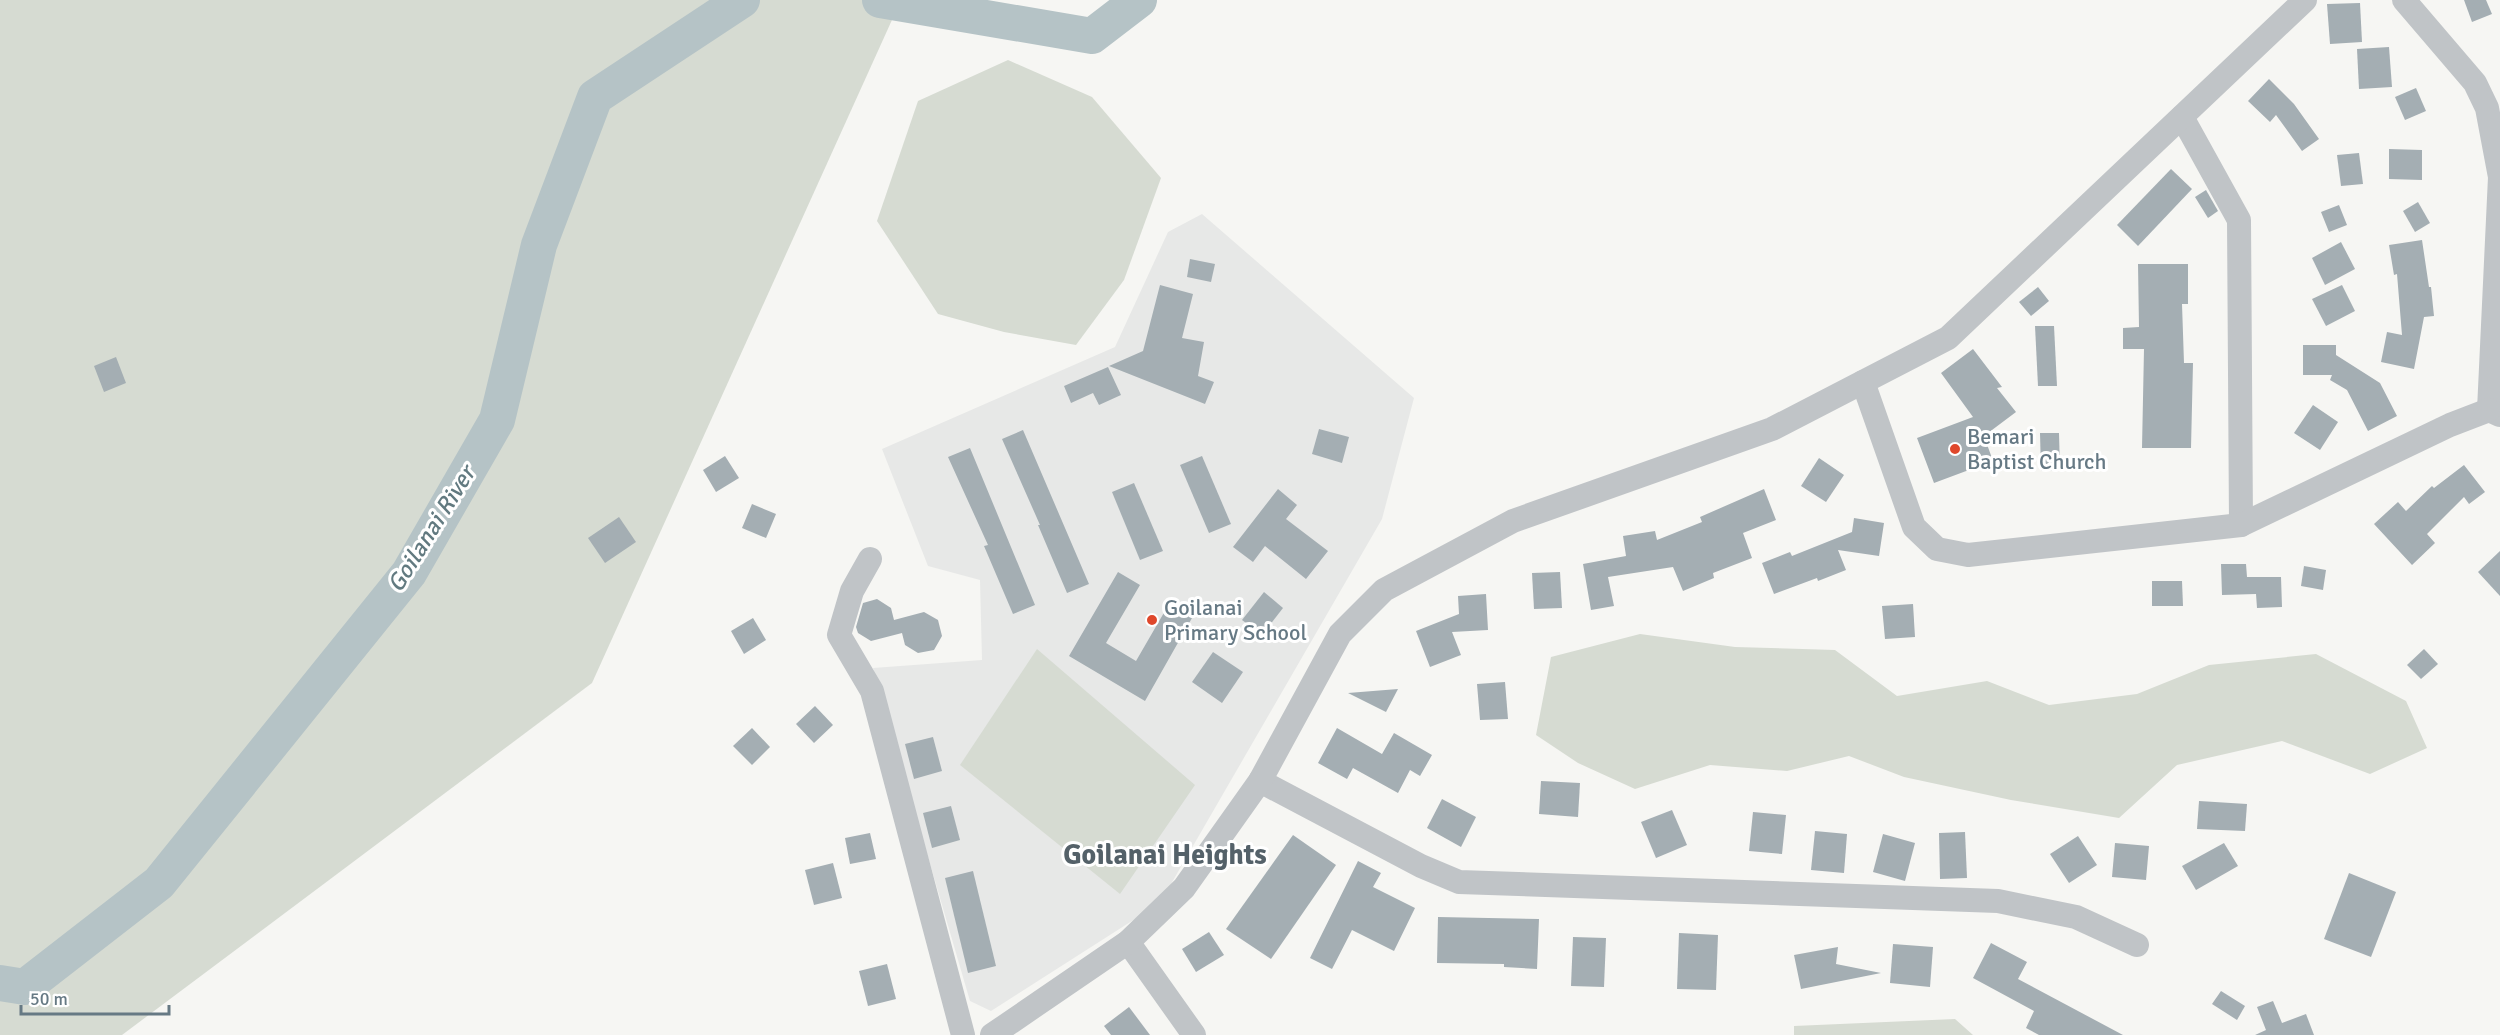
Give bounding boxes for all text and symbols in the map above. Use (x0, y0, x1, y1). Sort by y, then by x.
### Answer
place label: Bemari Baptist Church (1967, 423, 2106, 475)
marker: Bemari Baptist Church (1948, 442, 1962, 456)
water label: Goilanai River (380, 458, 483, 598)
place label: Goilanai Primary School (1164, 594, 1307, 646)
marker: Goilanai Primary School (1145, 613, 1159, 627)
district label: Goilanai Heights (1063, 838, 1267, 872)
scale bar (21, 978, 170, 1016)
text: 50 m (30, 988, 68, 1010)

